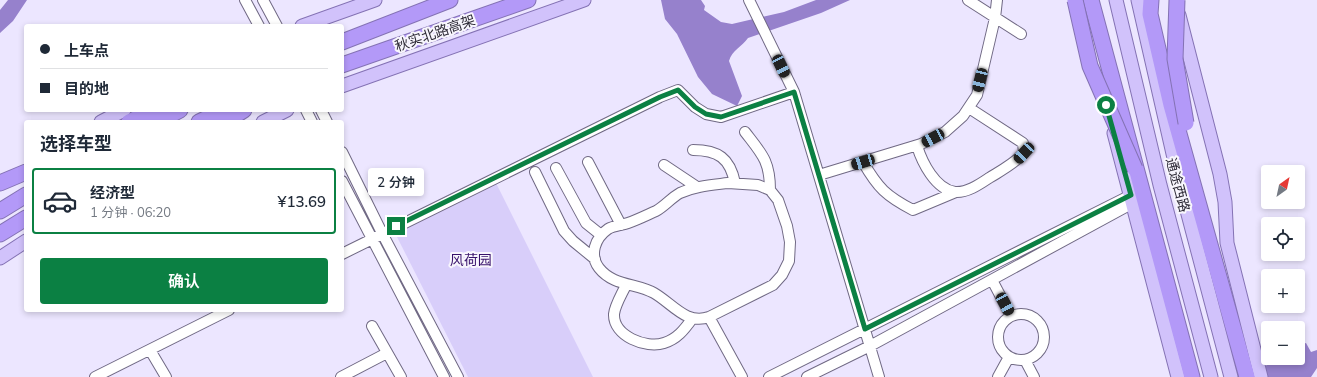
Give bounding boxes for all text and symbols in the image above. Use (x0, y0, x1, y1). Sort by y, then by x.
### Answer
street label: 秋实北路高架 (392, 11, 478, 55)
text: 上车点 (64, 41, 109, 60)
car (770, 53, 792, 79)
car (971, 67, 989, 93)
text: 目的地 (64, 79, 109, 98)
route start (1097, 96, 1115, 114)
car (920, 127, 946, 149)
text: 选择车型 (40, 132, 112, 155)
car (1011, 140, 1037, 166)
car (850, 153, 876, 171)
street label: 通途西路 (1162, 156, 1194, 214)
north arrow (1261, 165, 1305, 209)
map controls (1261, 165, 1305, 365)
callout: 2 分钟 (368, 168, 424, 196)
text: 2 分钟 (377, 174, 415, 190)
icon: car (42, 183, 78, 219)
text: 经济型 (90, 183, 135, 202)
text: ¥13.69 (277, 192, 326, 211)
text: 1 分钟 · 06:20 (90, 204, 171, 220)
route end (387, 217, 405, 235)
button: locate (1261, 217, 1305, 261)
park label: 风荷园 (450, 251, 492, 269)
button: 确认 (40, 258, 328, 304)
button: + (1261, 269, 1305, 313)
car (994, 291, 1016, 317)
button: − (1261, 321, 1305, 365)

